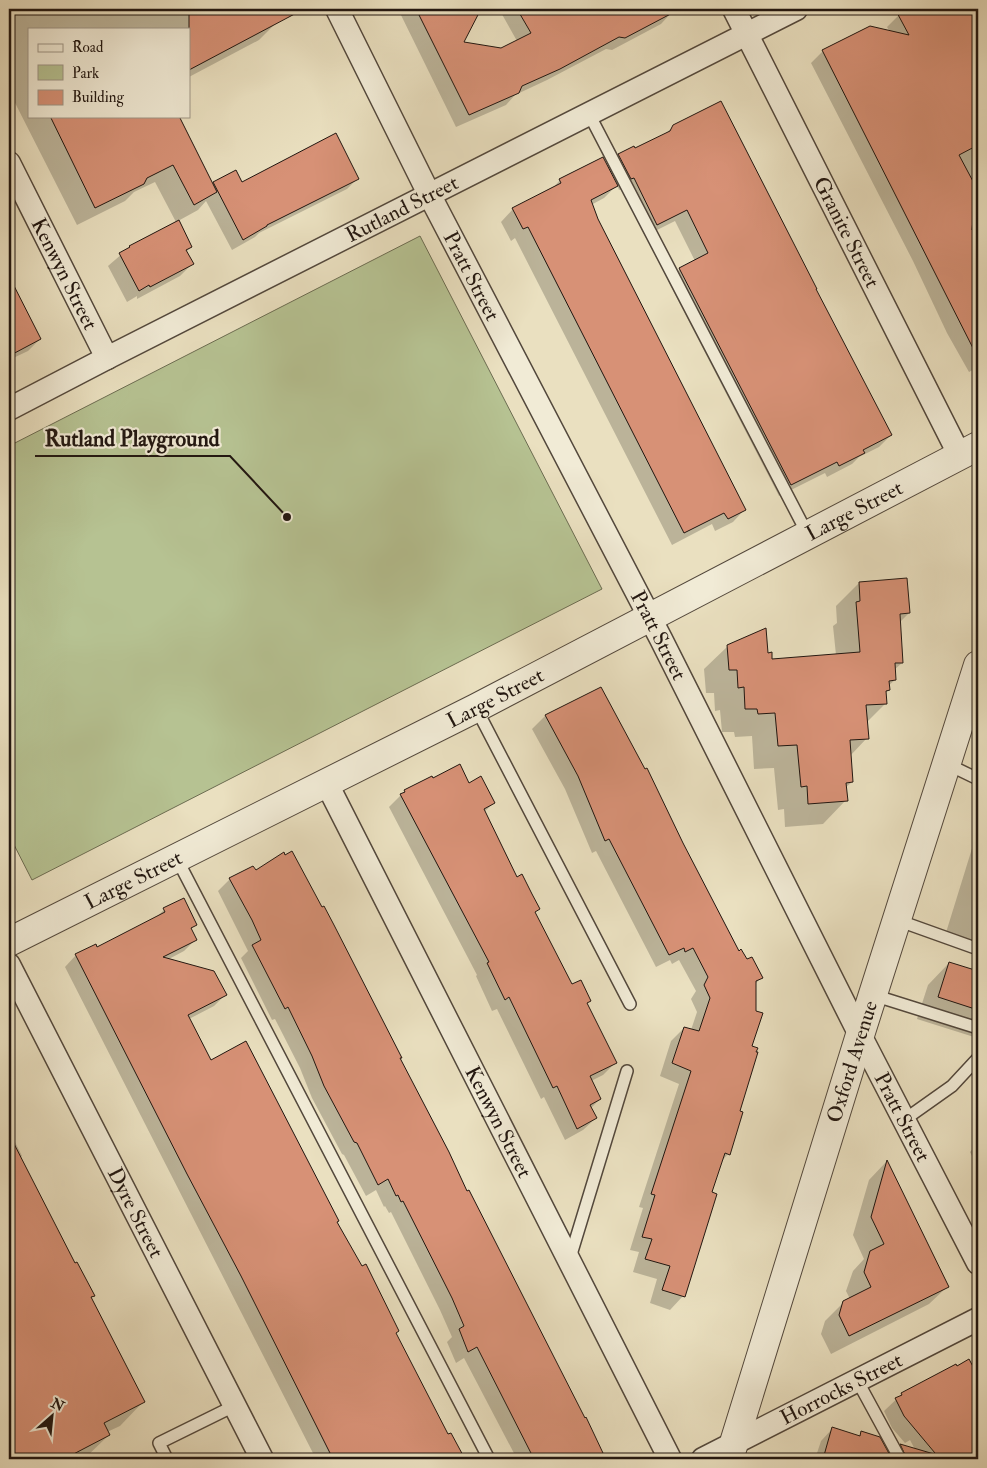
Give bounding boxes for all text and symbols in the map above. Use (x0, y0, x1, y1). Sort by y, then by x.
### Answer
legend (28, 28, 190, 118)
text: Road (72, 38, 104, 57)
text: Park (72, 64, 99, 83)
text: Building (72, 88, 124, 107)
street label: Rutland Street (341, 169, 463, 249)
street label: Granite Street (807, 172, 886, 293)
street label: Kenwyn Street (25, 214, 104, 335)
street label: Pratt Street (437, 227, 506, 326)
callout: Rutland Playground (35, 419, 230, 456)
text: Rutland Playground (44, 425, 220, 454)
street label: Large Street (801, 475, 908, 547)
street label: Pratt Street (624, 586, 693, 685)
street label: Large Street (442, 662, 549, 735)
street label: Large Street (80, 844, 187, 916)
street label: Oxford Avenue (821, 997, 884, 1126)
street label: Kenwyn Street (459, 1062, 538, 1183)
street label: Pratt Street (868, 1068, 936, 1167)
street label: Dyre Street (101, 1163, 170, 1263)
street label: Horrocks Street (776, 1347, 907, 1431)
north arrow (28, 1390, 78, 1440)
text: N (47, 1394, 68, 1415)

